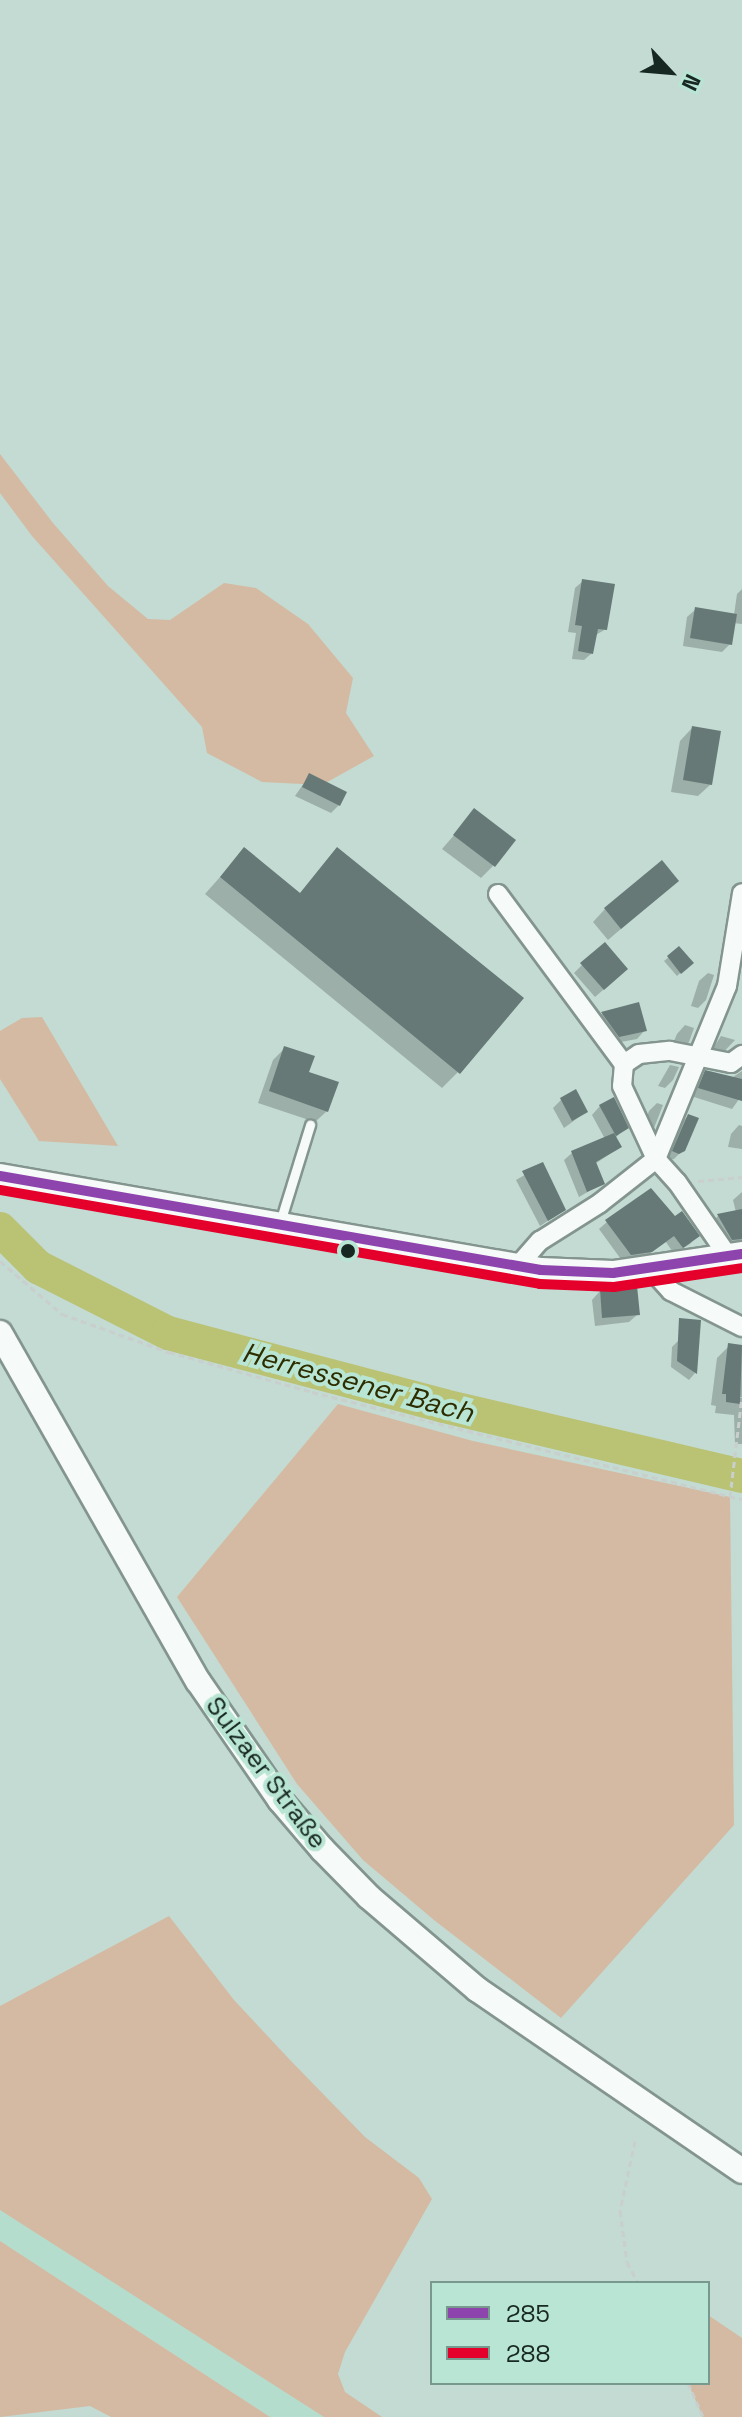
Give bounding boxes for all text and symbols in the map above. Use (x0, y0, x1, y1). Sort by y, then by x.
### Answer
north arrow (630, 32, 710, 112)
text: N (676, 70, 707, 95)
unlabelled marker (340, 1243, 356, 1259)
water label: Herressener Bach (239, 1335, 477, 1429)
street label: Sulzaer Straße (199, 1691, 333, 1855)
legend (430, 2281, 710, 2385)
text: 285 (506, 2298, 550, 2329)
text: 288 (506, 2338, 550, 2369)

